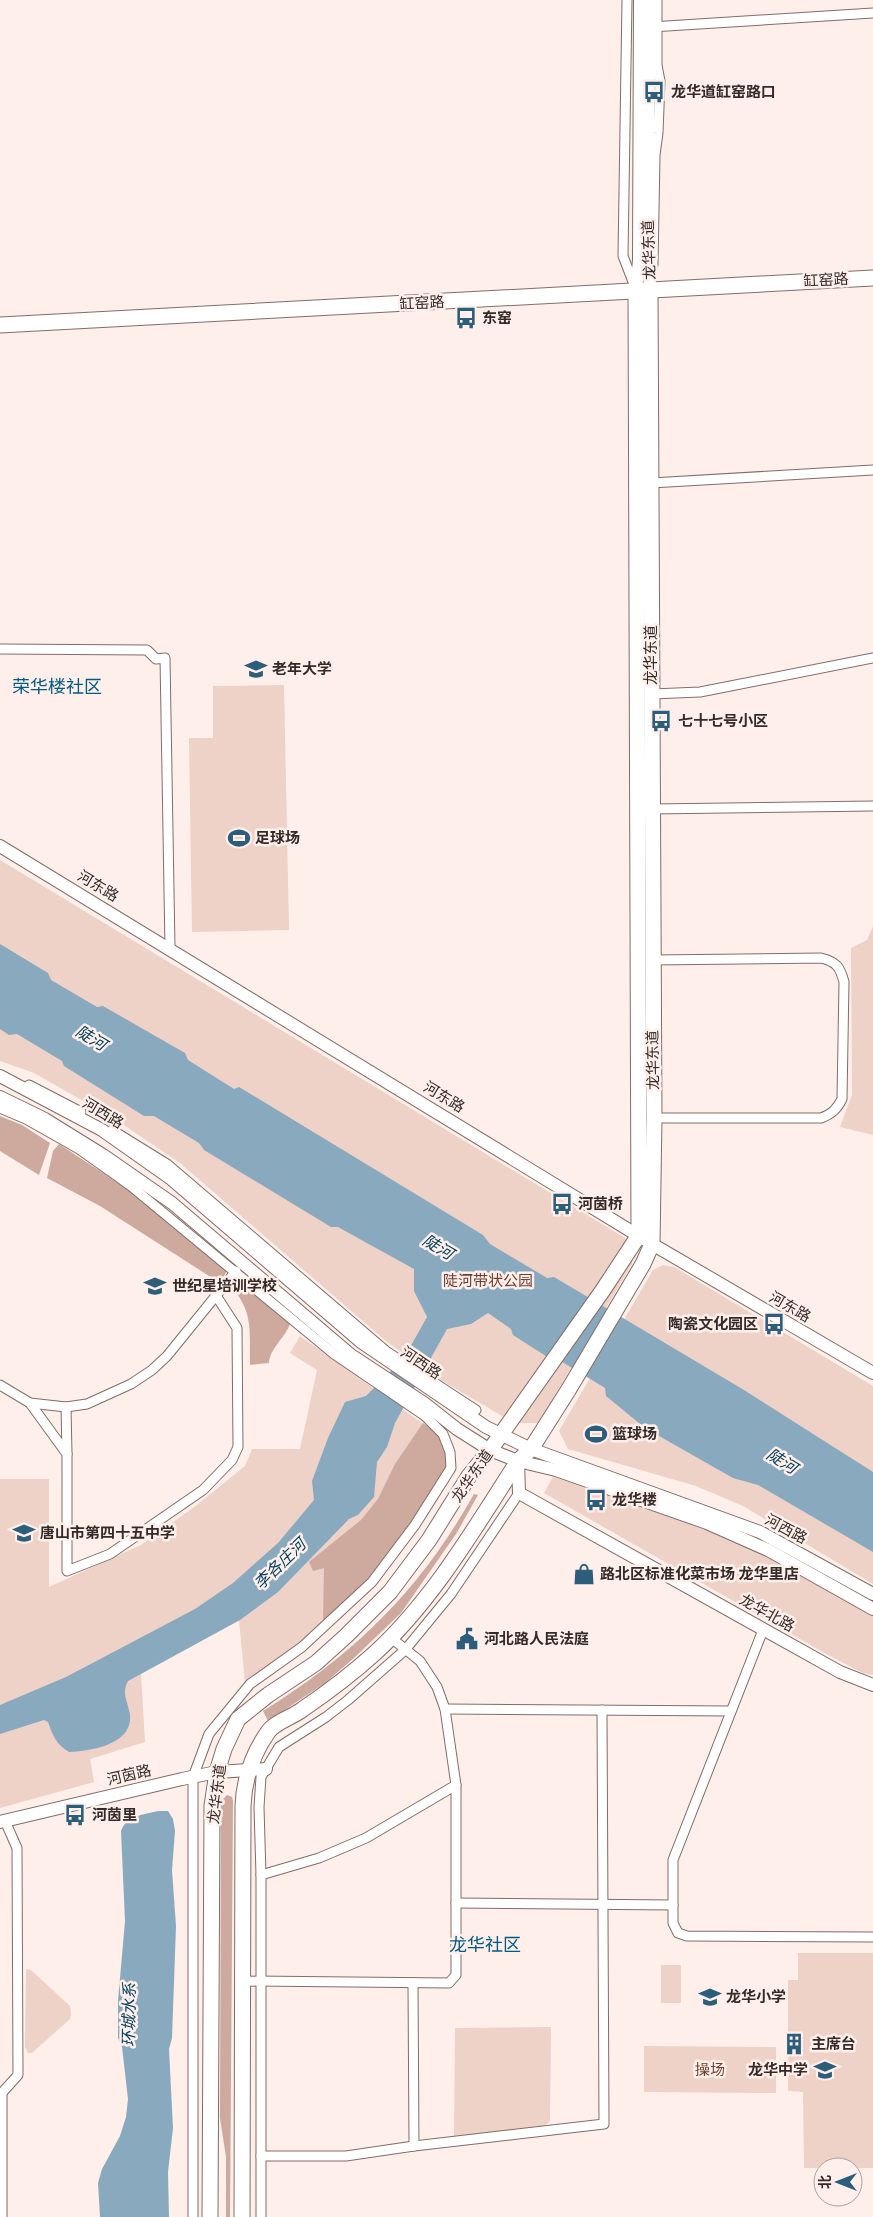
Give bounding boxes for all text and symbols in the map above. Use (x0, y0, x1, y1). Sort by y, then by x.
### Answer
bus stop icon: 龙华道缸窑路口 (641, 79, 667, 105)
place label: 龙华道缸窑路口 (671, 83, 776, 101)
street label: 龙华东道 (639, 220, 659, 280)
street label: 缸窑路 (803, 270, 849, 290)
street label: 缸窑路 (399, 293, 445, 313)
bus stop icon: 东窑 (453, 305, 479, 331)
place label: 东窑 (482, 309, 512, 327)
street label: 龙华东道 (642, 625, 660, 685)
school or university icon: 老年大学 (243, 656, 269, 682)
place label: 老年大学 (272, 660, 332, 678)
district label: 荣华楼社区 (12, 676, 102, 698)
bus stop icon: 七十七号小区 (648, 708, 674, 734)
place label: 七十七号小区 (678, 712, 768, 730)
sports icon: 足球场 (226, 825, 252, 851)
place label: 足球场 (255, 829, 300, 847)
street label: 河东路 (74, 867, 122, 905)
water label: 陡河 (72, 1022, 112, 1056)
street label: 龙华东道 (643, 1030, 663, 1090)
street label: 河东路 (420, 1078, 468, 1116)
street label: 河西路 (79, 1094, 127, 1132)
bus stop icon: 河茵桥 (549, 1191, 575, 1217)
place label: 河茵桥 (578, 1195, 623, 1213)
water label: 陡河 (419, 1231, 459, 1265)
park label: 陡河带状公园 (443, 1272, 533, 1290)
school or university icon: 世纪星培训学校 (142, 1273, 168, 1299)
place label: 世纪星培训学校 (172, 1277, 277, 1295)
street label: 河东路 (766, 1288, 814, 1326)
bus stop icon: 陶瓷文化园区 (761, 1311, 787, 1337)
place label: 陶瓷文化园区 (668, 1315, 758, 1333)
street label: 河西路 (397, 1343, 445, 1383)
sports icon: 篮球场 (583, 1421, 609, 1447)
place label: 篮球场 (612, 1425, 657, 1443)
water label: 陡河 (763, 1444, 803, 1479)
street label: 龙华东道 (447, 1446, 497, 1506)
bus stop icon: 龙华楼 (583, 1487, 609, 1513)
place label: 龙华楼 (612, 1491, 657, 1509)
street label: 河西路 (762, 1510, 810, 1548)
school or university icon: 唐山市第四十五中学 (11, 1520, 37, 1546)
place label: 唐山市第四十五中学 (40, 1524, 175, 1542)
water label: 李各庄河 (250, 1533, 312, 1593)
shop icon: 路北区标准化菜市场 龙华里店 (571, 1561, 597, 1587)
place label: 路北区标准化菜市场 龙华里店 (600, 1565, 799, 1583)
street label: 龙华北路 (736, 1591, 798, 1635)
public building icon: 河北路人民法庭 (454, 1626, 480, 1652)
place label: 河北路人民法庭 (484, 1630, 589, 1648)
street label: 河茵路 (105, 1761, 153, 1789)
street label: 龙华东道 (204, 1763, 230, 1825)
bus stop icon: 河茵里 (62, 1802, 88, 1828)
place label: 河茵里 (92, 1806, 137, 1824)
district label: 龙华社区 (449, 1934, 521, 1956)
water label: 环城水系 (119, 1982, 139, 2047)
school or university icon: 龙华小学 (697, 1984, 723, 2010)
place label: 龙华小学 (726, 1988, 786, 2006)
building icon: 主席台 (781, 2031, 807, 2057)
place label: 主席台 (811, 2035, 856, 2053)
school or university icon: 龙华中学 (812, 2057, 838, 2083)
park label: 操场 (695, 2061, 725, 2079)
place label: 龙华中学 (748, 2061, 808, 2079)
north arrow (813, 2157, 863, 2207)
text: 北 (817, 2175, 834, 2189)

